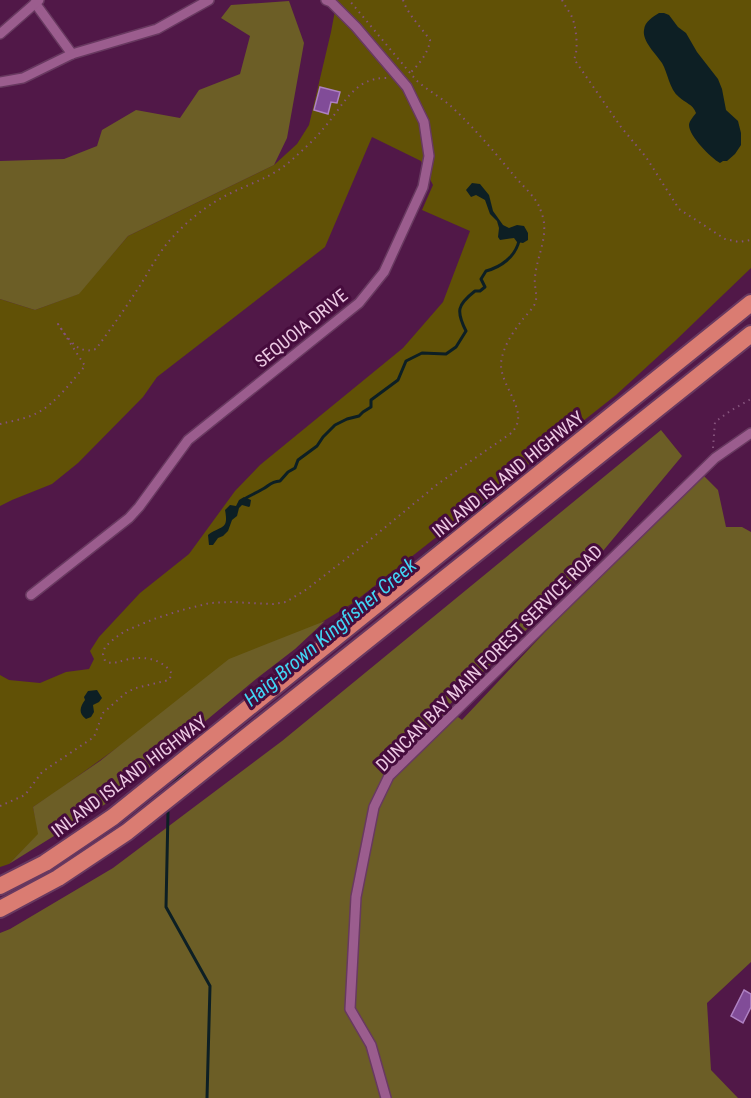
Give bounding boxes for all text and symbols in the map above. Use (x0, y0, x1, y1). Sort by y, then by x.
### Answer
street label: SEQUOIA DRIVE (251, 284, 351, 372)
street label: INLAND ISLAND HIGHWAY (428, 406, 588, 542)
street label: DUNCAN BAY MAIN FOREST SERVICE ROAD (372, 541, 606, 775)
water label: Haig-Brown Kingfisher Creek (239, 552, 422, 711)
street label: INLAND ISLAND HIGHWAY (47, 711, 211, 841)

